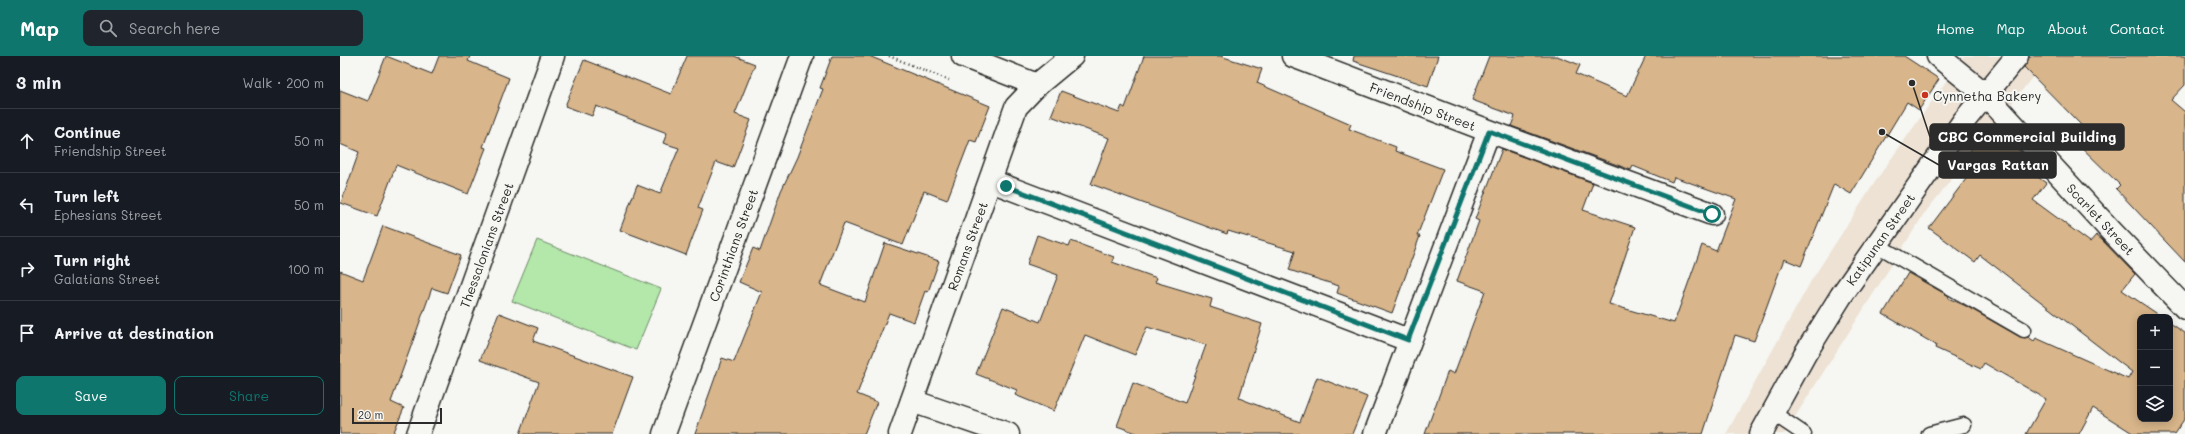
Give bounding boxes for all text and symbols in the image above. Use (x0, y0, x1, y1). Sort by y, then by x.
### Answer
search box (83, 10, 363, 46)
text: Map (20, 16, 59, 41)
icon: search (97, 17, 119, 39)
text: Search here (129, 18, 220, 38)
text: Home (1936, 19, 1974, 38)
text: Map (1996, 19, 2025, 38)
text: About (2047, 19, 2088, 38)
text: Contact (2110, 19, 2165, 38)
text: 3 min (16, 71, 61, 93)
text: Walk · 200 m (243, 74, 324, 91)
street label: Friendship Street (1367, 78, 1479, 134)
place label: Cynnetha Bakery (1933, 87, 2041, 104)
marker: Cynnetha Bakery (1920, 90, 1930, 100)
text: Continue (54, 122, 121, 142)
callout: CBC Commercial Building (1930, 124, 2124, 150)
text: CBC Commercial Building (1938, 127, 2116, 146)
icon: ahead (16, 130, 38, 152)
text: 50 m (294, 132, 324, 149)
text: Friendship Street (54, 142, 166, 159)
callout: Vargas Rattan (1939, 152, 2056, 178)
text: Vargas Rattan (1947, 155, 2049, 174)
route end (997, 177, 1015, 195)
street label: Scarlet Street (2063, 179, 2139, 259)
street label: Thessalonians Street (455, 180, 517, 310)
text: Turn left (54, 186, 119, 206)
street label: Corinthians Street (705, 186, 761, 304)
street label: Katipunan Street (1842, 189, 1918, 288)
icon: left (16, 194, 38, 216)
text: 50 m (294, 196, 324, 213)
street label: Romans Street (943, 199, 991, 293)
route start (1703, 205, 1721, 223)
text: Ephesians Street (54, 206, 162, 223)
text: Turn right (54, 250, 131, 270)
icon: right (16, 258, 38, 280)
text: 100 m (288, 260, 324, 277)
text: Galatians Street (54, 270, 160, 287)
map controls (2137, 314, 2173, 422)
button: + (2137, 314, 2173, 350)
icon: arrive (16, 322, 38, 344)
text: Arrive at destination (54, 323, 214, 343)
button: − (2137, 350, 2173, 386)
button: Save (16, 376, 166, 415)
button: Share (174, 376, 324, 415)
button: layers (2137, 386, 2173, 422)
scale bar (352, 406, 442, 425)
text: 20 m (358, 407, 383, 422)

